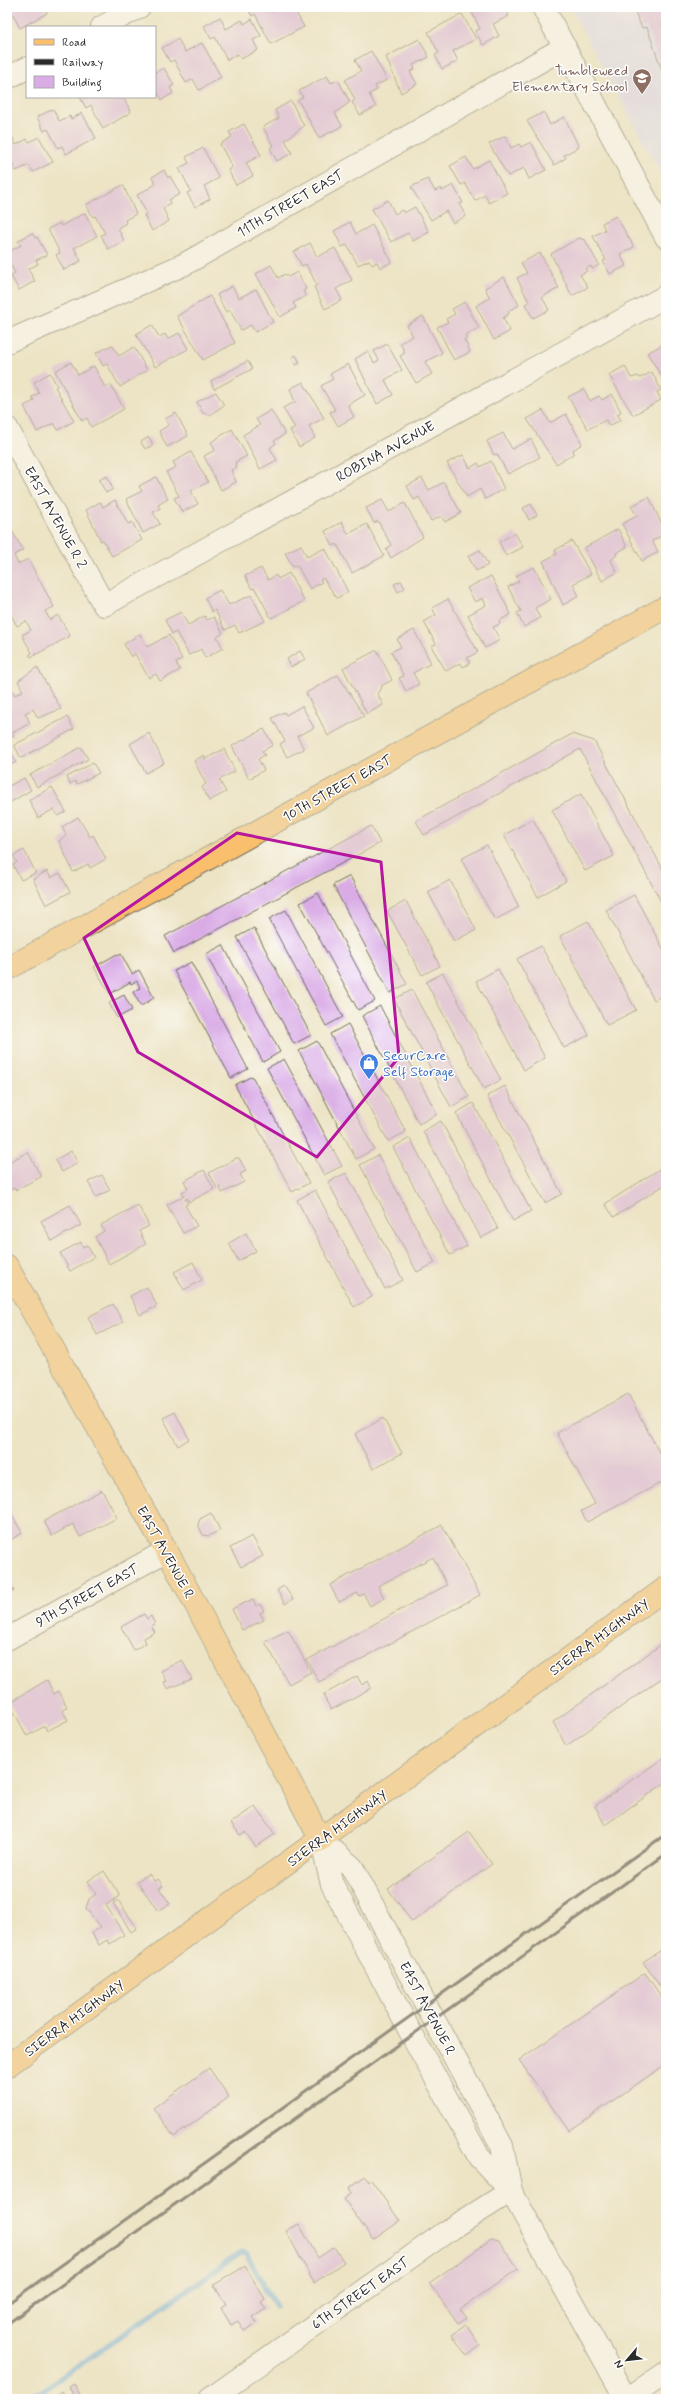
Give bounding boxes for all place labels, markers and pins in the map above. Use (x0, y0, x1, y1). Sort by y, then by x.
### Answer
place label: Tumbleweed Elementary School (512, 62, 628, 96)
school or university icon: Tumbleweed Elementary School (631, 67, 653, 95)
place label: SecurCare Self Storage (383, 1047, 455, 1081)
shop icon: SecurCare Self Storage (358, 1052, 380, 1080)

